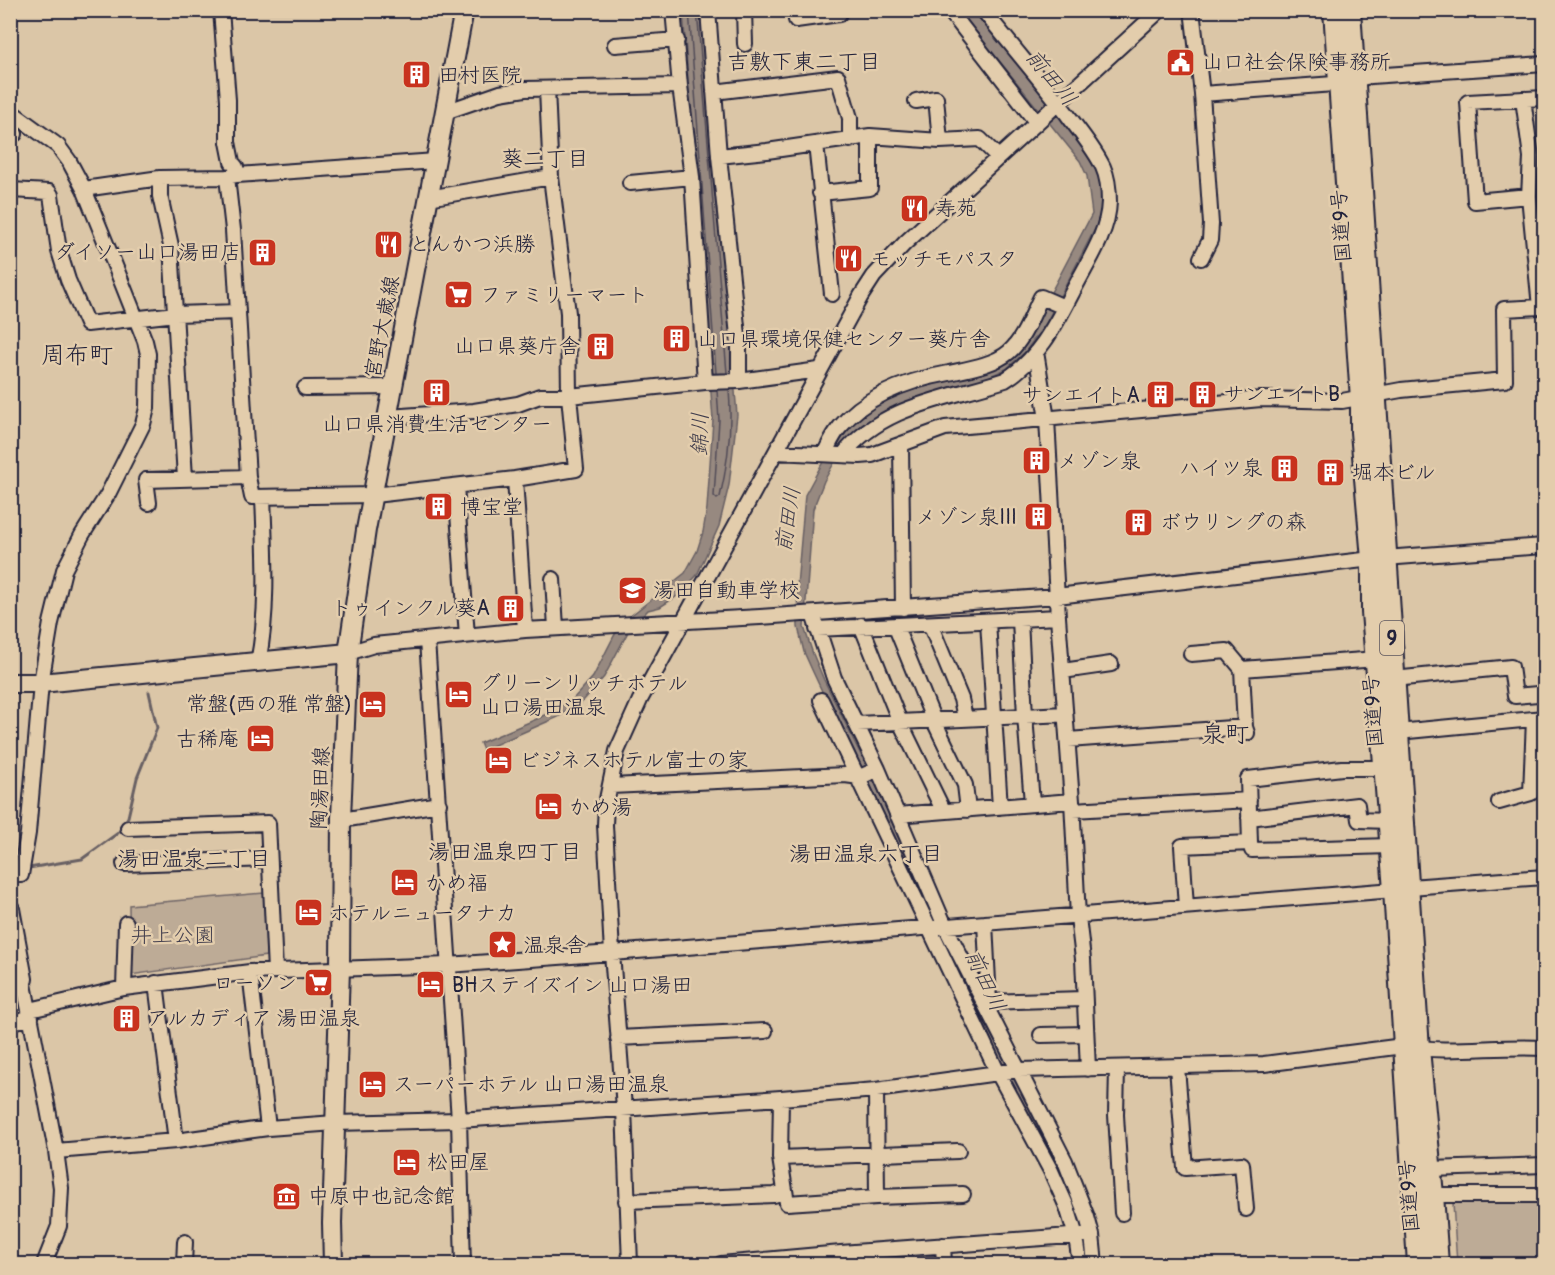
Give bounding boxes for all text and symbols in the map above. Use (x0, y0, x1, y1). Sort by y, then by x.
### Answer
water label: 前田川 (1020, 43, 1083, 112)
public building icon: 山口社会保険事務所 (1165, 46, 1197, 78)
district label: 吉敷下東二丁目 (727, 48, 881, 76)
place label: 山口社会保険事務所 (1202, 49, 1391, 76)
building icon: 田村医院 (401, 59, 433, 91)
place label: 田村医院 (438, 62, 522, 89)
district label: 葵二丁目 (501, 145, 589, 173)
street label: 国道9号 (1325, 188, 1358, 264)
restaurant icon: 寿苑 (898, 192, 930, 224)
place label: 寿苑 (935, 195, 977, 222)
restaurant icon: とんかつ浜勝 (372, 228, 404, 260)
place label: とんかつ浜勝 (409, 231, 535, 258)
building icon: ダイソー山口湯田店 (246, 236, 278, 268)
place label: ダイソー山口湯田店 (54, 239, 241, 266)
restaurant icon: モッチモパスタ (833, 243, 865, 275)
place label: モッチモパスタ (870, 246, 1017, 273)
street label: 宮野大歳線 (359, 273, 406, 381)
supermarket icon: ファミリーマート (443, 279, 475, 311)
place label: ファミリーマート (480, 282, 648, 309)
building icon: 山口県環境保健センター葵庁舎 (660, 323, 692, 355)
place label: 山口県環境保健センター葵庁舎 (697, 326, 990, 353)
building icon: 山口県葵庁舎 (585, 330, 617, 362)
place label: 山口県葵庁舎 (454, 333, 580, 360)
district label: 周布町 (41, 341, 113, 370)
building icon: 山口県消費生活センター (421, 377, 453, 409)
building icon: サンエイトB (1186, 378, 1218, 410)
building icon: サンエイトA (1145, 379, 1177, 411)
place label: サンエイトB (1223, 381, 1340, 408)
place label: サンエイトA (1021, 382, 1140, 409)
place label: 山口県消費生活センター (322, 411, 552, 438)
water label: 錦川 (686, 412, 714, 456)
building icon: メゾン泉 (1020, 445, 1052, 477)
place label: メゾン泉 (1057, 448, 1141, 475)
building icon: ハイツ泉 (1268, 452, 1300, 484)
place label: ハイツ泉 (1179, 455, 1263, 482)
building icon: 堀本ビル (1315, 456, 1347, 488)
place label: 堀本ビル (1352, 459, 1436, 486)
water label: 前田川 (769, 484, 807, 554)
building icon: 博宝堂 (423, 491, 455, 523)
place label: 博宝堂 (460, 494, 523, 521)
building icon: メゾン泉III (1022, 501, 1054, 533)
place label: メゾン泉III (915, 504, 1017, 531)
building icon: ボウリングの森 (1123, 506, 1155, 538)
place label: ボウリングの森 (1160, 509, 1307, 536)
school or university icon: 湯田自動車学校 (616, 574, 648, 606)
place label: 湯田自動車学校 (653, 577, 800, 604)
building icon: トゥインクル葵A (495, 592, 527, 624)
place label: トゥインクル葵A (331, 595, 490, 622)
road number: 9 (1380, 621, 1404, 655)
place label: グリーンリッチホテル 山口湯田温泉 (480, 670, 688, 721)
street label: 国道9号 (1357, 673, 1390, 749)
hotel icon: グリーンリッチホテル 山口湯田温泉 (443, 679, 475, 711)
hotel icon: 常盤(西の雅 常盤) (357, 688, 389, 720)
place label: 常盤(西の雅 常盤) (186, 691, 352, 718)
district label: 泉町 (1201, 720, 1249, 749)
hotel icon: 古稀庵 (244, 723, 276, 755)
place label: 古稀庵 (176, 726, 239, 753)
hotel icon: ビジネスホテル富士の家 (482, 744, 514, 776)
street label: 陶湯田線 (306, 746, 335, 830)
place label: ビジネスホテル富士の家 (519, 747, 748, 774)
hotel icon: かめ湯 (532, 791, 564, 823)
place label: かめ湯 (569, 794, 632, 821)
district label: 湯田温泉四丁目 (428, 838, 582, 866)
district label: 湯田温泉六丁目 (789, 840, 943, 868)
district label: 湯田温泉二丁目 (117, 845, 271, 873)
hotel icon: かめ福 (388, 867, 420, 899)
place label: かめ福 (425, 870, 488, 897)
hotel icon: ホテルニュータナカ (292, 897, 324, 929)
place label: ホテルニュータナカ (329, 900, 517, 927)
park label: 井上公園 (131, 922, 215, 949)
place icon: 温泉舎 (486, 929, 518, 961)
place label: 温泉舎 (523, 932, 586, 959)
water label: 前田川 (958, 945, 1012, 1016)
supermarket icon: ローソン (302, 967, 334, 999)
hotel icon: BHステイズイン 山口湯田 (415, 969, 447, 1001)
place label: ローソン (213, 970, 297, 997)
place label: BHステイズイン 山口湯田 (452, 972, 692, 999)
building icon: アルカディア 湯田温泉 (110, 1002, 142, 1034)
place label: アルカディア 湯田温泉 (147, 1005, 360, 1032)
hotel icon: スーパーホテル 山口湯田温泉 (356, 1068, 388, 1100)
place label: スーパーホテル 山口湯田温泉 (393, 1071, 669, 1098)
hotel icon: 松田屋 (390, 1146, 422, 1178)
place label: 松田屋 (427, 1149, 490, 1176)
street label: 国道9号 (1393, 1158, 1426, 1234)
museum icon: 中原中也記念館 (271, 1180, 303, 1212)
place label: 中原中也記念館 (308, 1183, 455, 1210)

